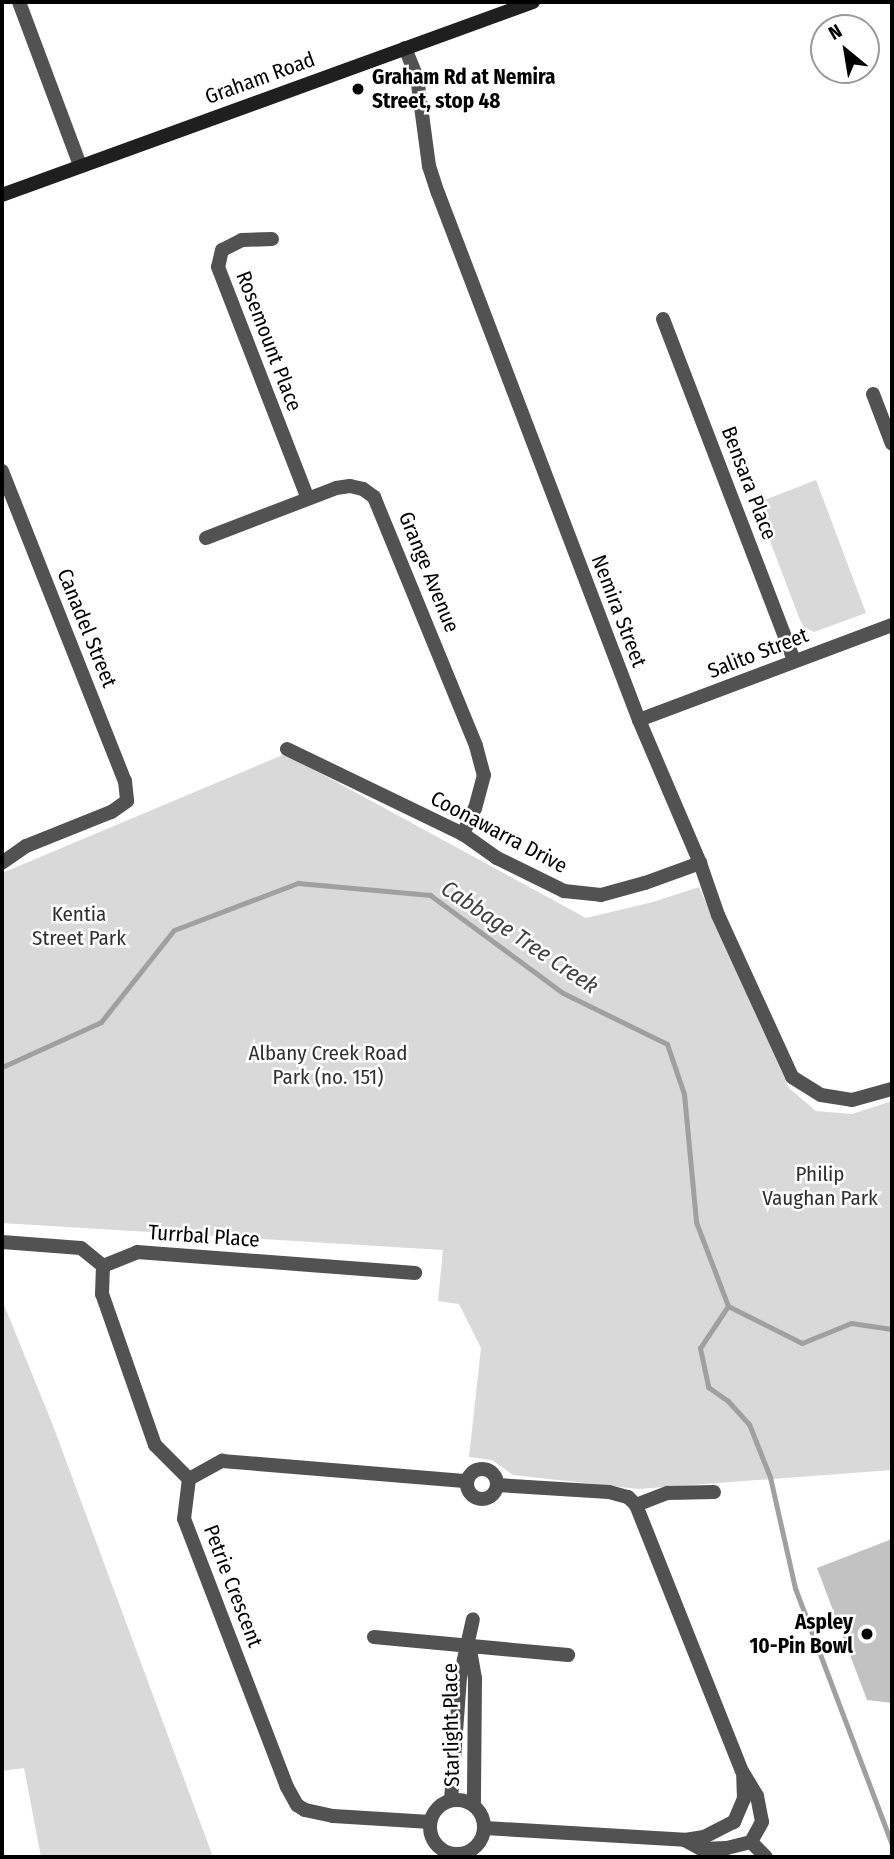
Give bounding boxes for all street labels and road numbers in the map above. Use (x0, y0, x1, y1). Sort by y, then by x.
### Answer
street label: Graham Road (202, 46, 318, 110)
street label: Rosemount Place (231, 267, 307, 415)
street label: Bensara Place (716, 423, 782, 543)
street label: Grange Avenue (393, 508, 465, 636)
street label: Nemira Street (586, 551, 652, 671)
street label: Canadel Street (52, 565, 122, 691)
street label: Salito Street (704, 622, 812, 684)
street label: Coonawarra Drive (426, 785, 572, 879)
street label: Turrbal Place (147, 1220, 261, 1252)
street label: Petrie Crescent (198, 1521, 268, 1651)
street label: Starlight Place (437, 1663, 465, 1787)

